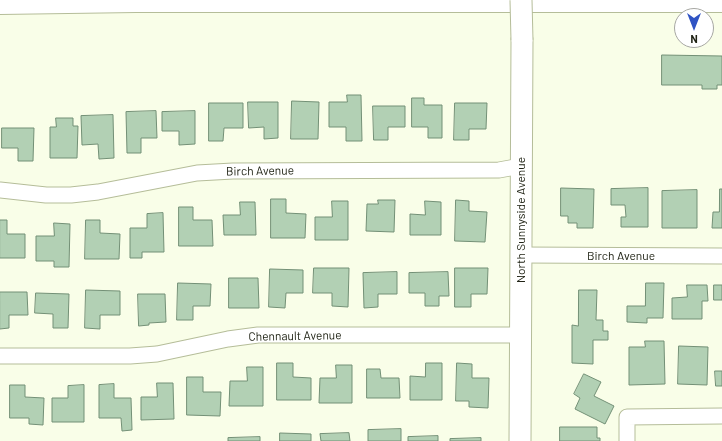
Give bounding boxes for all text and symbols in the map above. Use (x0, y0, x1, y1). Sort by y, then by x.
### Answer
north arrow (674, 8, 714, 48)
text: N (690, 33, 698, 46)
street label: North Sunnyside Avenue (514, 157, 528, 283)
street label: Birch Avenue (226, 163, 294, 179)
street label: Birch Avenue (587, 249, 655, 263)
street label: Chennault Avenue (248, 328, 342, 344)

